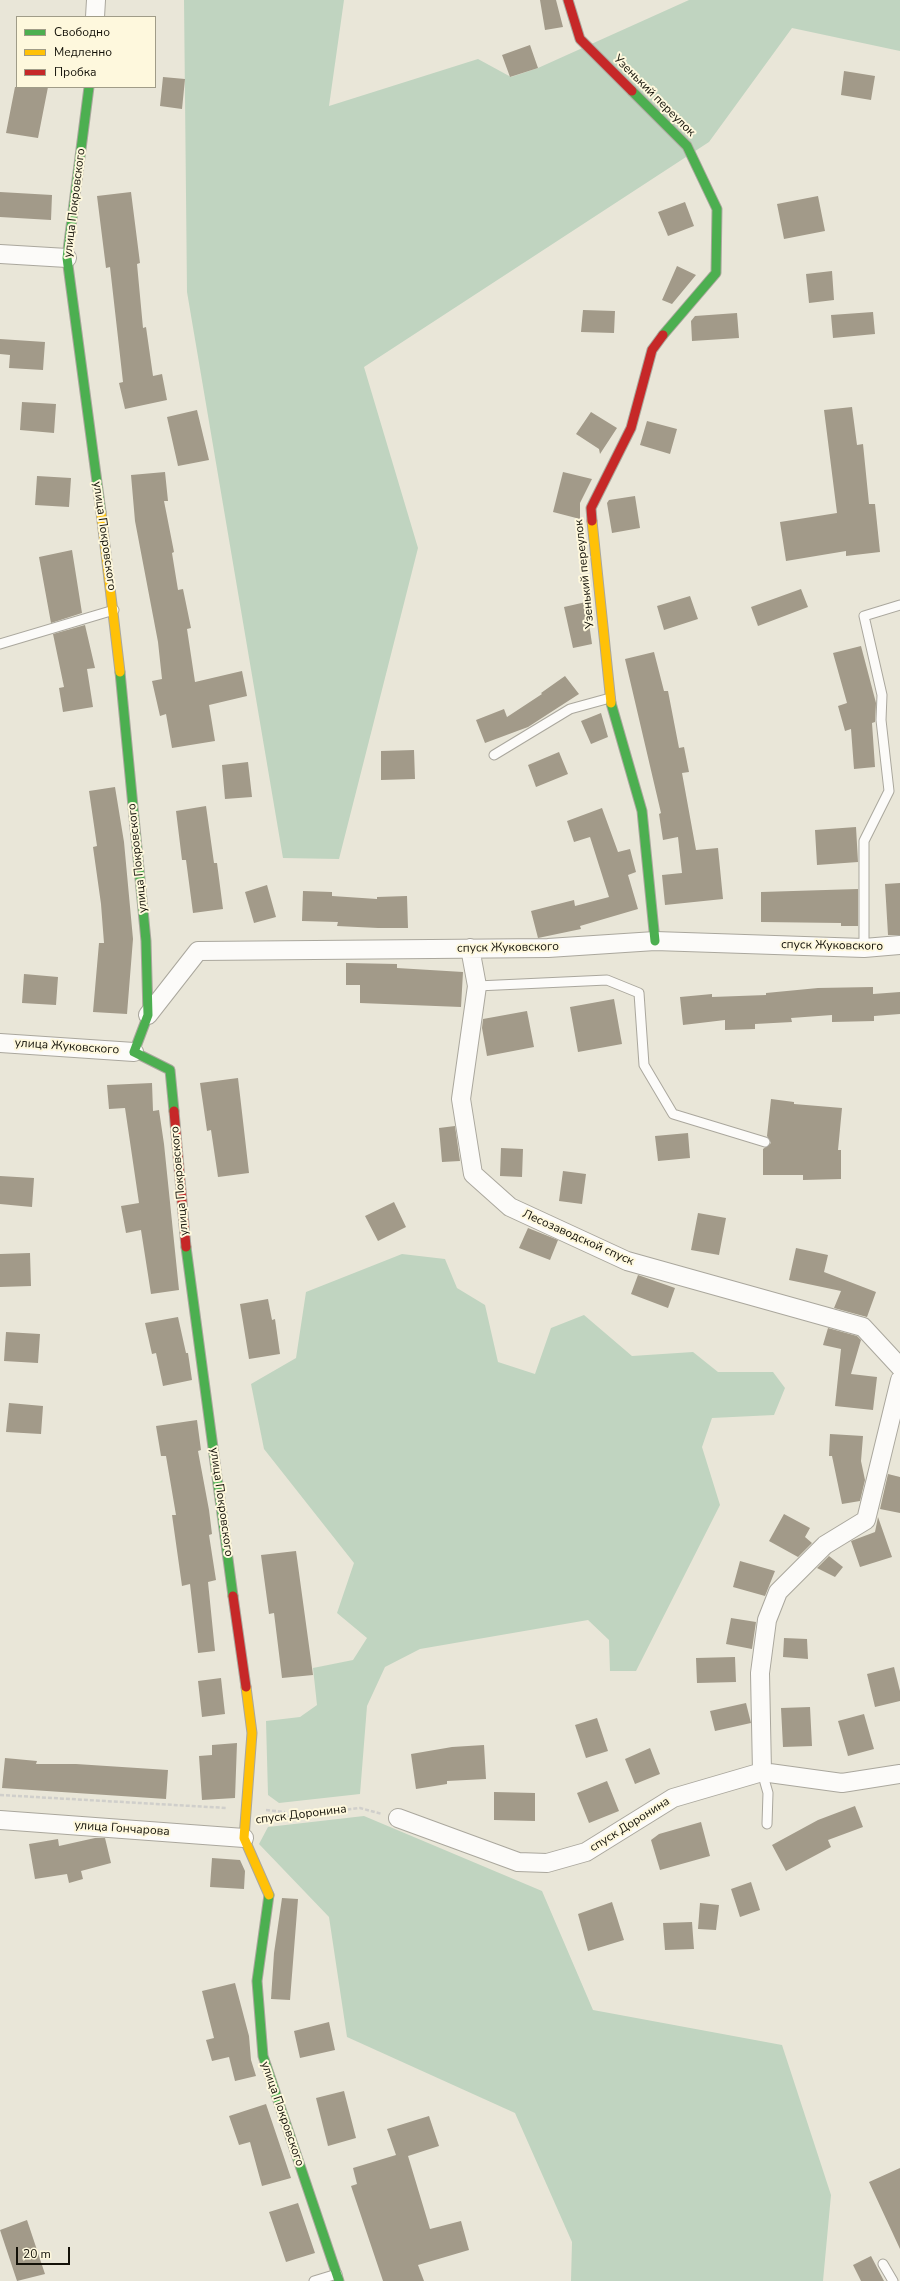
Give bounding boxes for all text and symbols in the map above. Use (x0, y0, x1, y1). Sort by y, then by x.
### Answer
legend (16, 16, 156, 88)
text: Свободно (54, 24, 110, 40)
text: Медленно (54, 44, 112, 60)
street label: Узенький переулок (610, 52, 698, 140)
text: Пробка (54, 64, 97, 80)
street label: улица Покровского (61, 148, 89, 258)
street label: улица Покровского (89, 481, 119, 591)
street label: Узенький переулок (572, 519, 598, 629)
street label: улица Покровского (125, 803, 151, 913)
street label: спуск Жуковского (781, 938, 883, 954)
street label: спуск Жуковского (457, 940, 559, 956)
street label: улица Жуковского (14, 1036, 120, 1058)
street label: улица Покровского (168, 1126, 192, 1236)
street label: Лесозаводской спуск (520, 1207, 636, 1269)
street label: улица Покровского (206, 1447, 236, 1557)
street label: спуск Доронина (587, 1795, 673, 1855)
street label: спуск Доронина (255, 1802, 347, 1828)
street label: улица Гончарова (74, 1818, 170, 1840)
street label: улица Покровского (257, 2060, 307, 2168)
scale bar (18, 2239, 72, 2265)
text: 20 m (23, 2246, 51, 2262)

